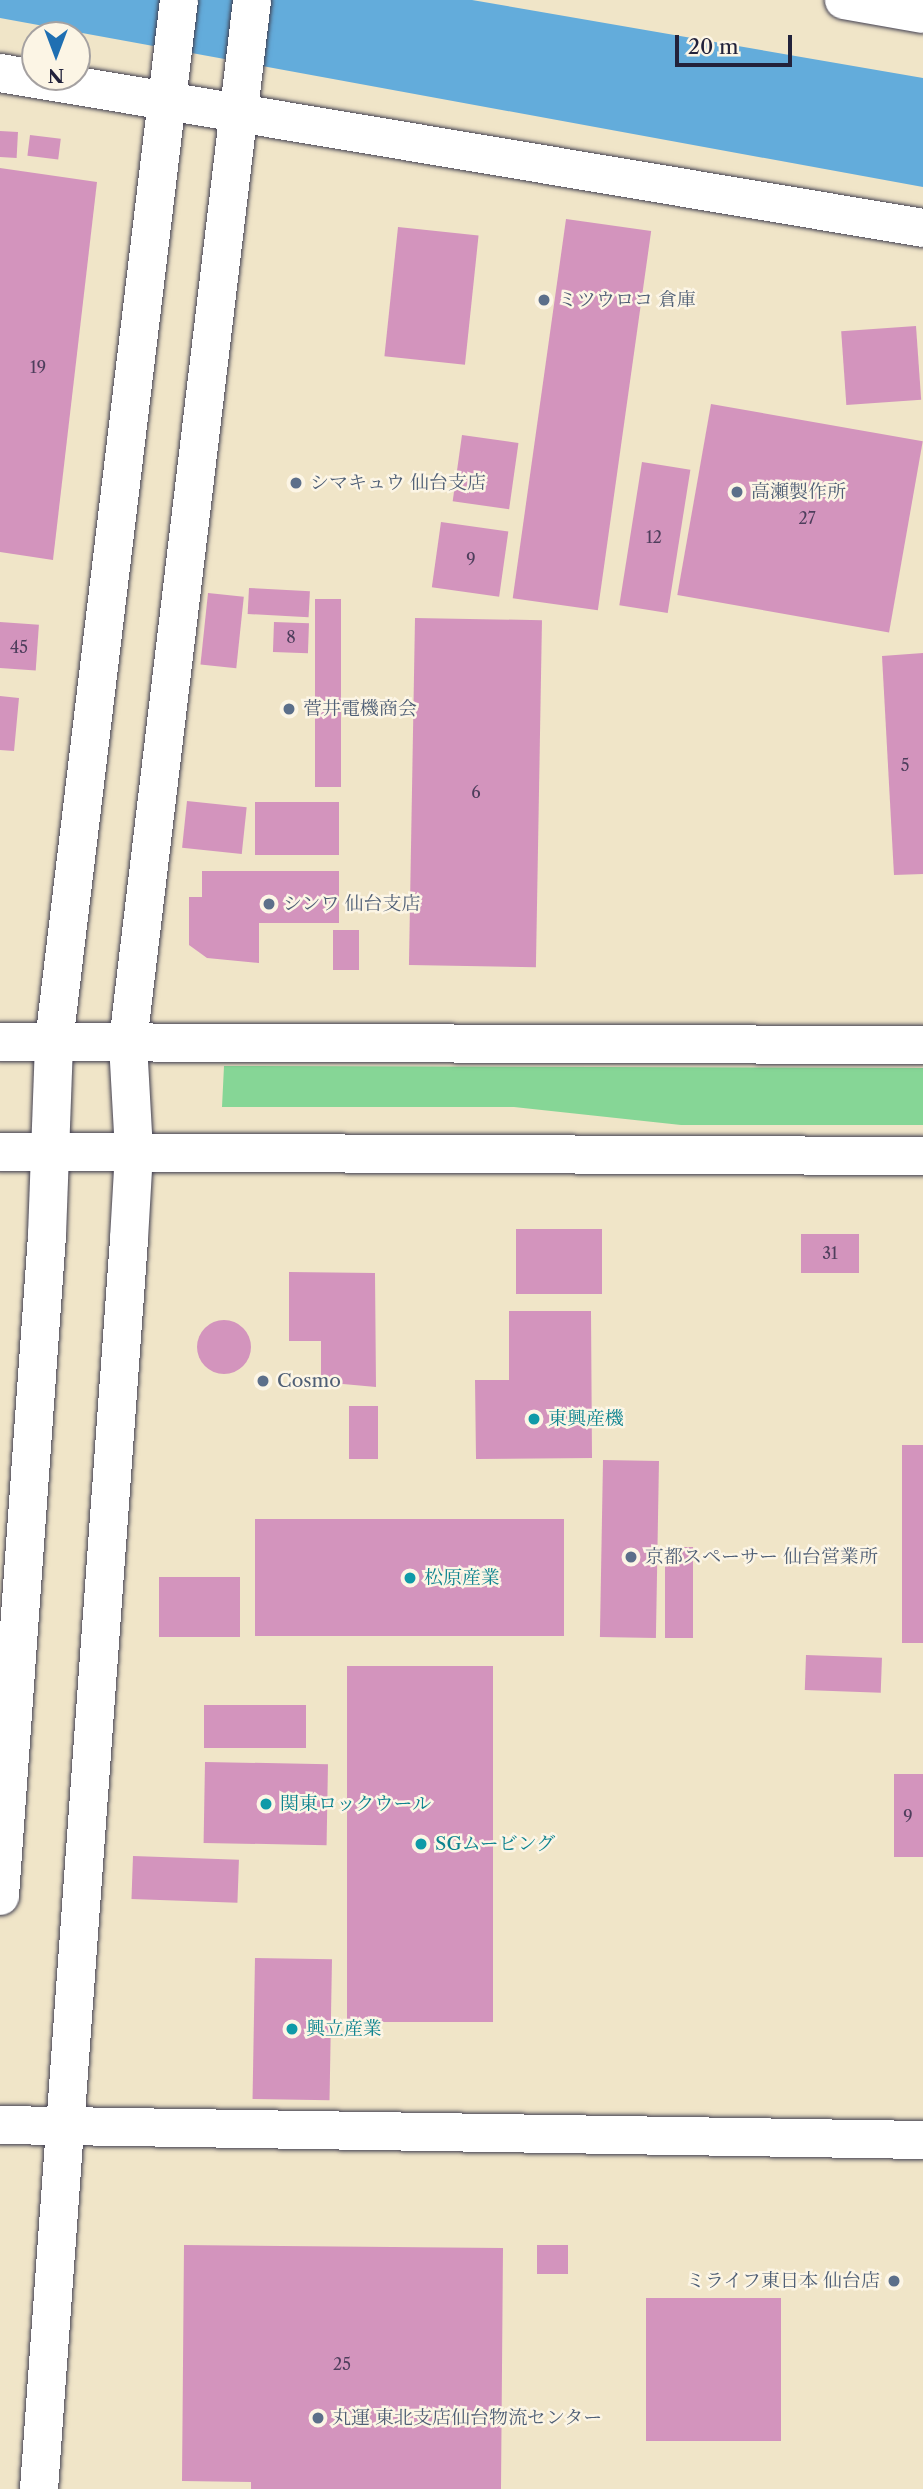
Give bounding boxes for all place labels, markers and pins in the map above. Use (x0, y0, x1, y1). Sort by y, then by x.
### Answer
place label: ミツウロコ 倉庫 (558, 289, 696, 311)
marker: ミツウロコ 倉庫 (536, 292, 552, 308)
place label: シマキュウ 仙台支店 (310, 472, 486, 494)
marker: シマキュウ 仙台支店 (288, 475, 304, 491)
place label: 高瀬製作所 (751, 481, 846, 503)
marker: 高瀬製作所 (729, 484, 745, 500)
place label: 菅井電機商会 (303, 698, 417, 720)
marker: 菅井電機商会 (281, 701, 297, 717)
place label: シンワ 仙台支店 (283, 893, 421, 915)
marker: シンワ 仙台支店 (261, 896, 277, 912)
place label: Cosmo (277, 1370, 341, 1392)
marker: Cosmo (255, 1373, 271, 1389)
place label: 東興産機 (548, 1408, 624, 1430)
marker: 東興産機 (526, 1411, 542, 1427)
place label: 京都スペーサー 仙台営業所 (645, 1546, 878, 1568)
marker: 京都スペーサー 仙台営業所 (623, 1549, 639, 1565)
place label: 松原産業 (424, 1567, 500, 1589)
marker: 松原産業 (402, 1570, 418, 1586)
place label: 関東ロックウール (280, 1793, 432, 1815)
marker: 関東ロックウール (258, 1796, 274, 1812)
place label: SGムービング (435, 1833, 556, 1855)
marker: SGムービング (413, 1836, 429, 1852)
place label: 興立産業 (306, 2018, 382, 2040)
marker: 興立産業 (284, 2021, 300, 2037)
place label: ミライフ東日本 仙台店 (685, 2270, 880, 2292)
marker: ミライフ東日本 仙台店 (886, 2273, 902, 2289)
place label: 丸運 東北支店仙台物流センター (332, 2407, 603, 2429)
marker: 丸運 東北支店仙台物流センター (310, 2410, 326, 2426)

